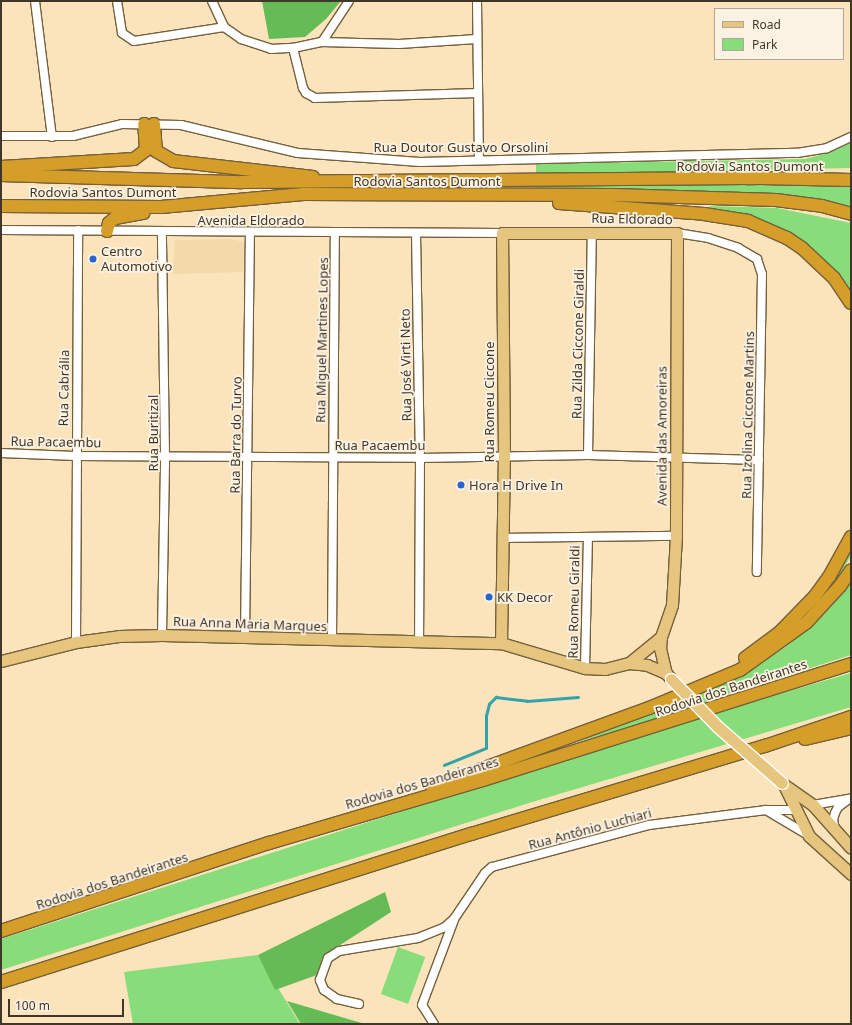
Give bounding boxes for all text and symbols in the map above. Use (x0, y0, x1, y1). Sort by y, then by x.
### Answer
legend (714, 8, 844, 60)
text: Road (752, 16, 781, 33)
text: Park (752, 36, 777, 53)
street label: Rua Doutor Gustavo Orsolini (374, 139, 548, 155)
street label: Rodovia Santos Dumont (676, 158, 824, 174)
street label: Rodovia Santos Dumont (353, 173, 501, 189)
street label: Rodovia Santos Dumont (29, 184, 177, 200)
street label: Rua Eldorado (591, 210, 673, 228)
street label: Avenida Eldorado (197, 212, 305, 228)
place label: Centro Automotivo (101, 244, 172, 275)
marker: Centro Automotivo (88, 254, 98, 264)
street label: Rua Miguel Martines Lopes (313, 257, 331, 423)
street label: Rua Zilda Ciccone Giraldi (569, 269, 587, 419)
street label: Rua José Virti Neto (397, 308, 415, 422)
street label: Rua Izolina Ciccone Martins (739, 331, 757, 499)
street label: Rua Romeu Ciccone (481, 342, 497, 462)
street label: Rua Cabrália (56, 350, 72, 426)
street label: Avenida das Amoreiras (654, 366, 670, 506)
street label: Rua Barra do Turvo (227, 376, 245, 494)
street label: Rua Buritizal (145, 395, 161, 471)
street label: Rua Pacaembu (10, 433, 102, 451)
street label: Rua Pacaembu (335, 437, 425, 453)
place label: Hora H Drive In (469, 477, 563, 493)
marker: Hora H Drive In (456, 480, 466, 490)
street label: Rua Romeu Giraldi (565, 545, 583, 659)
place label: KK Decor (497, 589, 553, 605)
marker: KK Decor (484, 592, 494, 602)
street label: Rua Anna Maria Marques (173, 614, 327, 634)
street label: Rodovia dos Bandeirantes (653, 656, 809, 720)
street label: Rodovia dos Bandeirantes (344, 754, 500, 812)
street label: Rua Antônio Luchiari (527, 805, 653, 853)
street label: Rodovia dos Bandeirantes (34, 849, 190, 913)
scale bar (10, 991, 126, 1017)
text: 100 m (15, 997, 50, 1014)

